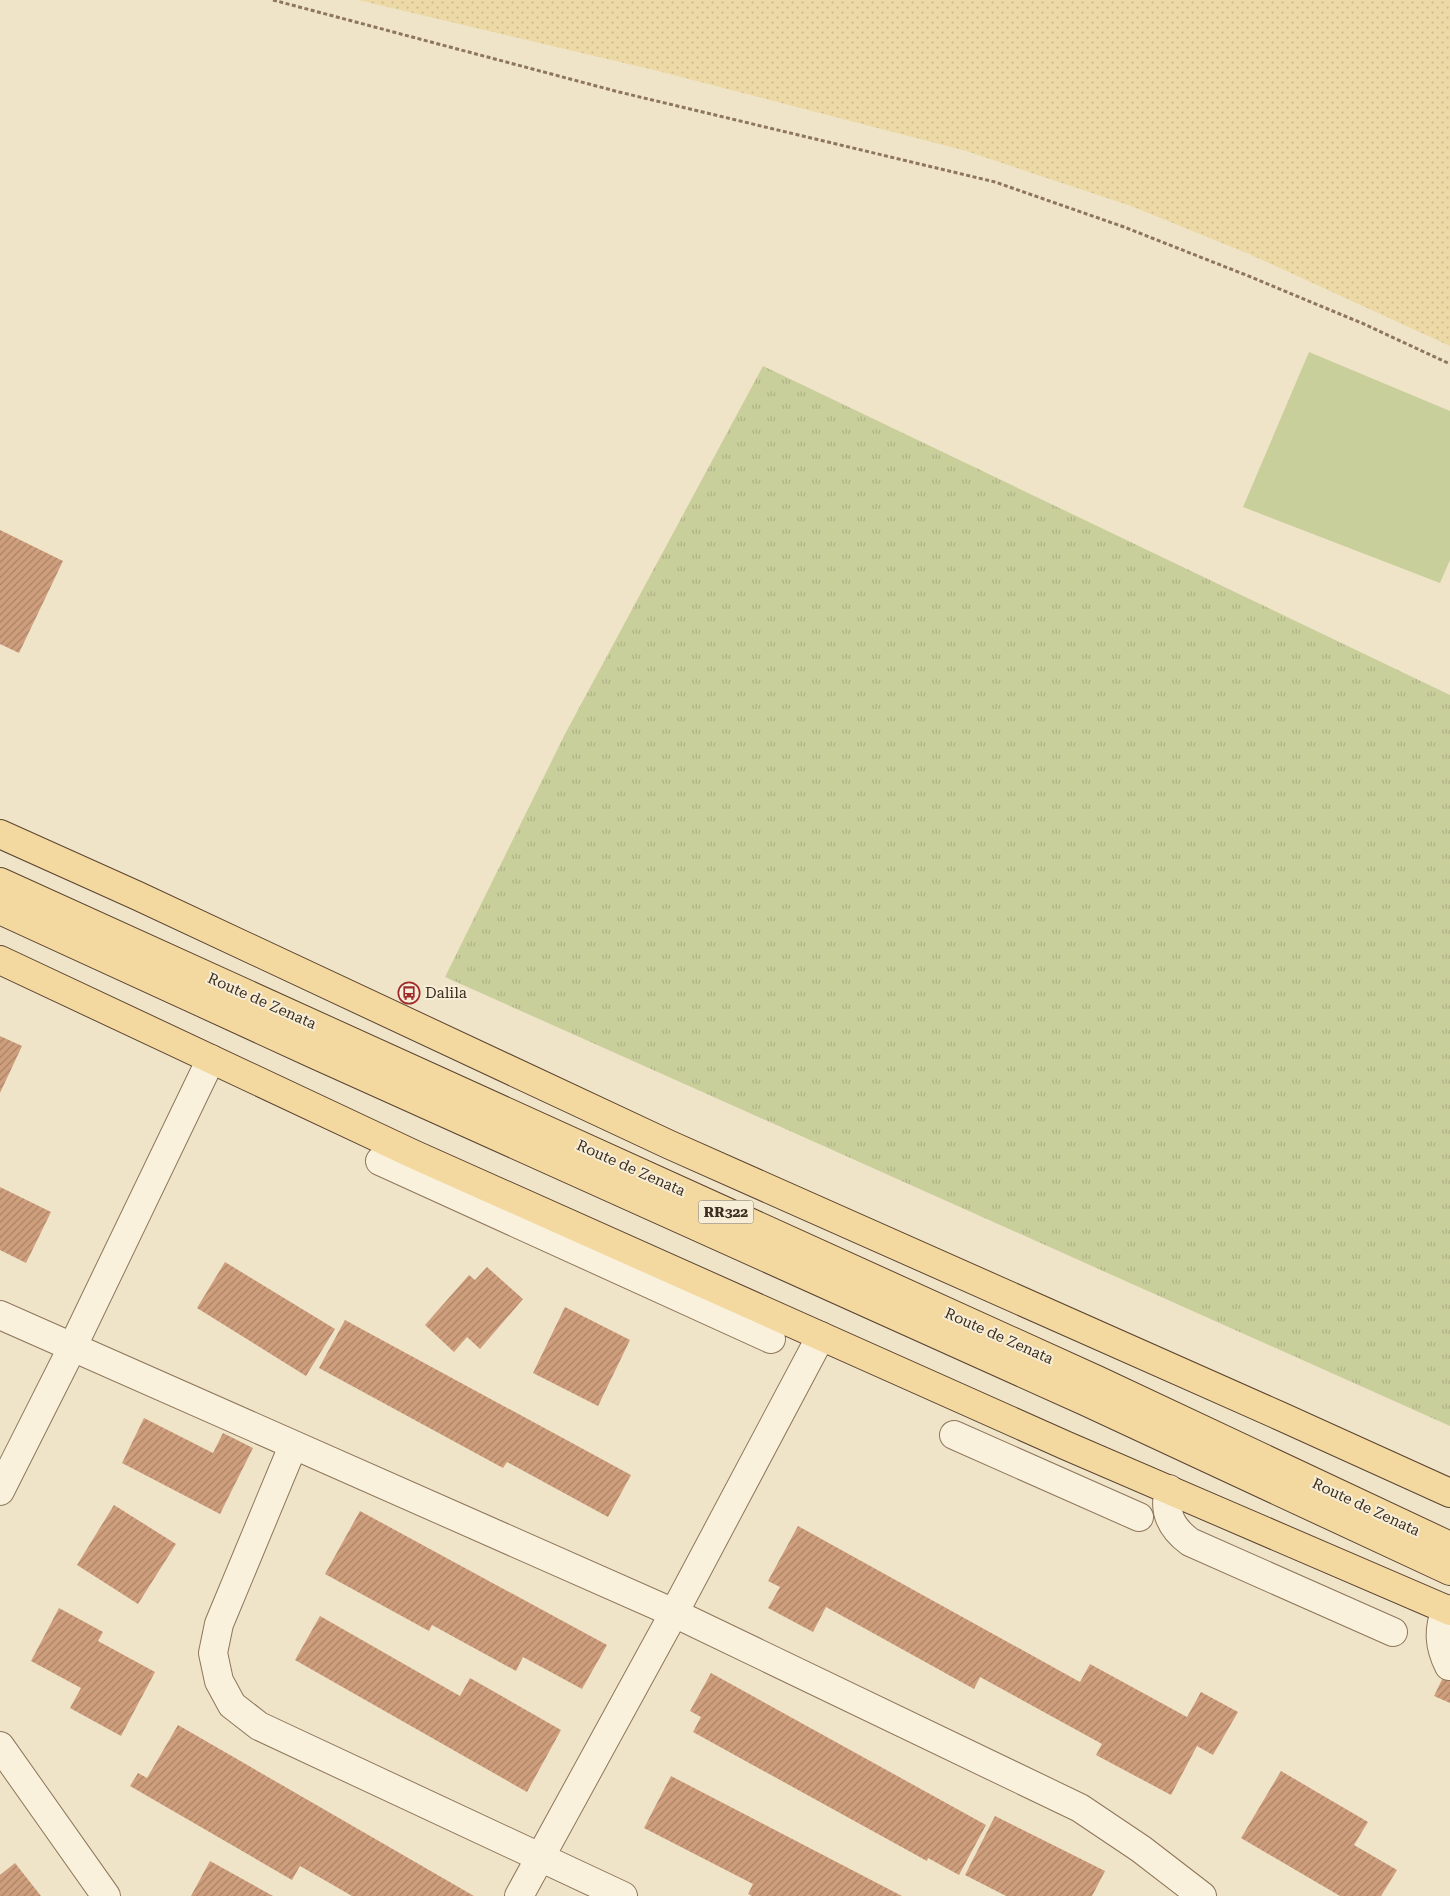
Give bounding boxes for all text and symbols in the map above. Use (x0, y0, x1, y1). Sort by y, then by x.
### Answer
street label: Route de Zenata (205, 969, 319, 1033)
bus stop icon: Dalila (397, 981, 421, 1005)
place label: Dalila (425, 984, 467, 1002)
street label: Route de Zenata (574, 1136, 688, 1200)
road number: RR322 (698, 1200, 754, 1224)
street label: Route de Zenata (942, 1304, 1056, 1368)
street label: Route de Zenata (1309, 1474, 1423, 1540)

